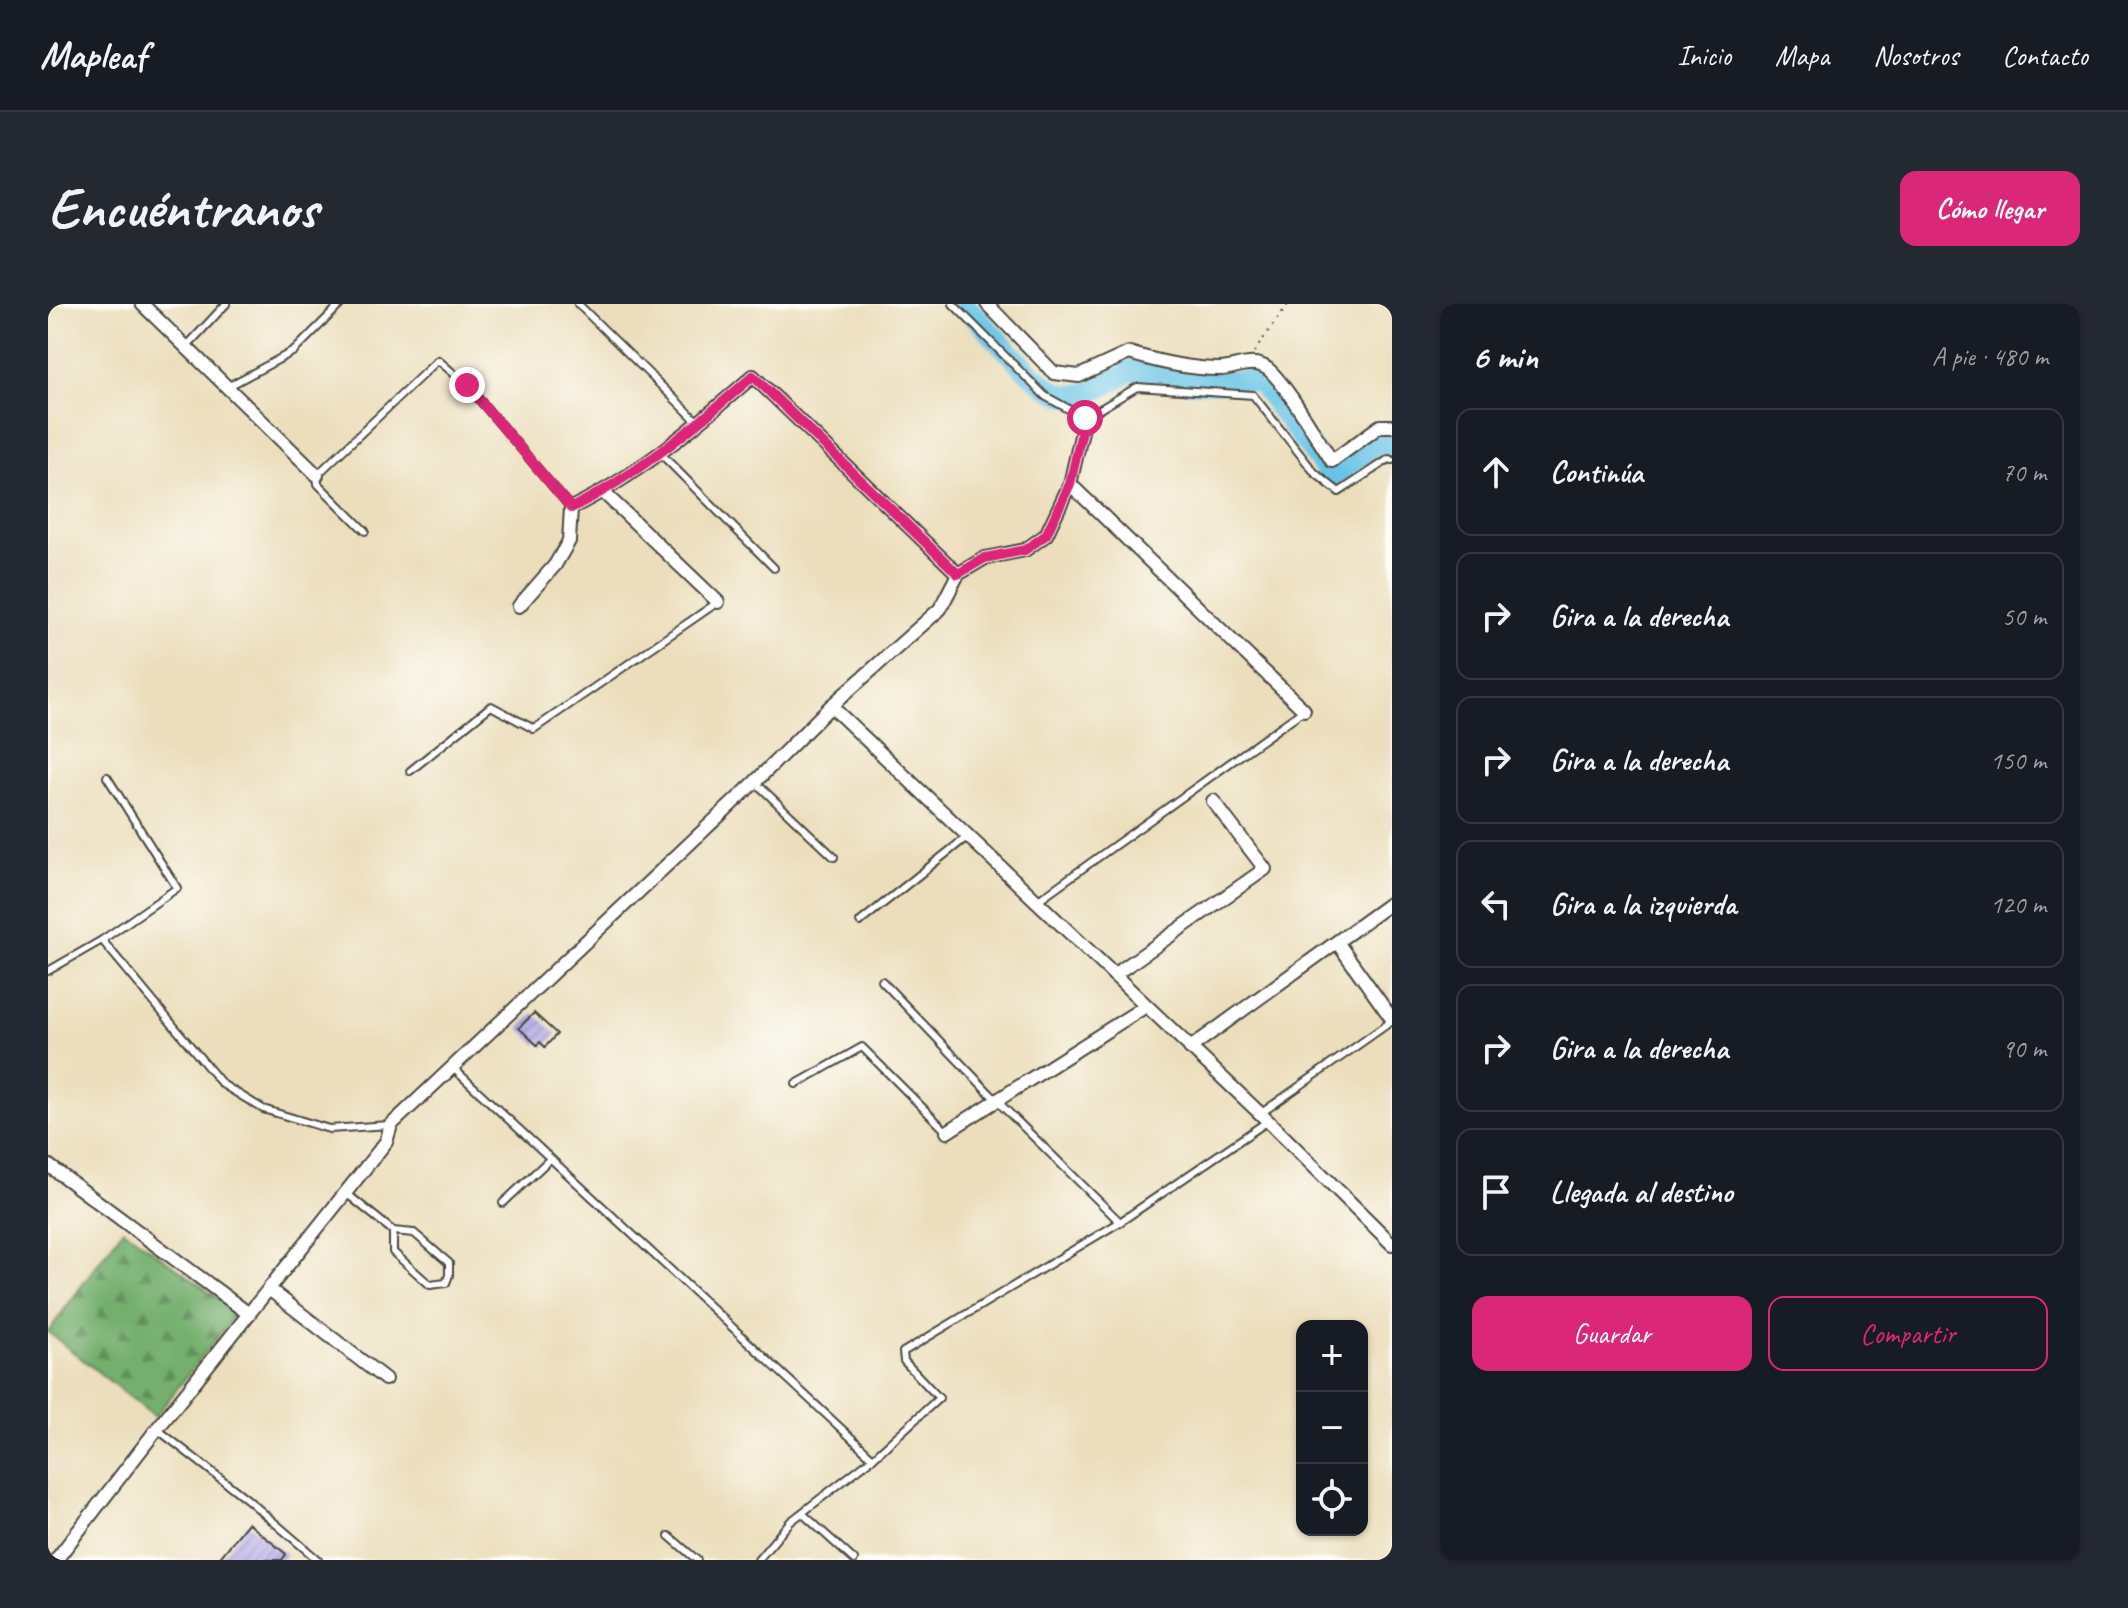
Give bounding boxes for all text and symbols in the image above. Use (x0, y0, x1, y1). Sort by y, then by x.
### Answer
text: Mapleaf (40, 32, 146, 79)
text: Inicio (1677, 38, 1731, 73)
text: Mapa (1775, 38, 1829, 73)
text: Nosotros (1873, 38, 1958, 73)
text: Contacto (2002, 38, 2088, 73)
button: Cómo llegar (1900, 171, 2080, 246)
text: Encuéntranos (48, 173, 318, 244)
text: 6 min (1472, 335, 1538, 378)
text: A pie · 480 m (1932, 340, 2048, 373)
route end (449, 367, 485, 403)
route start (1067, 400, 1103, 436)
icon: ahead (1474, 450, 1518, 494)
text: Continúa (1550, 453, 1643, 491)
text: 70 m (2002, 456, 2046, 489)
icon: right (1474, 594, 1518, 638)
text: Gira a la derecha (1550, 597, 1728, 635)
text: 50 m (2002, 600, 2046, 633)
icon: right (1474, 738, 1518, 782)
text: Gira a la derecha (1550, 741, 1728, 779)
text: 150 m (1990, 744, 2046, 777)
icon: left (1474, 882, 1518, 926)
text: Gira a la izquierda (1550, 885, 1736, 923)
text: 120 m (1990, 888, 2046, 921)
icon: right (1474, 1026, 1518, 1070)
text: Gira a la derecha (1550, 1029, 1728, 1067)
text: 90 m (2002, 1032, 2046, 1065)
icon: arrive (1474, 1170, 1518, 1214)
text: Llegada al destino (1550, 1173, 1733, 1211)
button: Guardar (1472, 1296, 1752, 1371)
button: Compartir (1768, 1296, 2048, 1371)
map controls (1296, 1320, 1368, 1536)
button: + (1296, 1320, 1368, 1392)
button: − (1296, 1392, 1368, 1464)
button: locate (1296, 1464, 1368, 1536)

